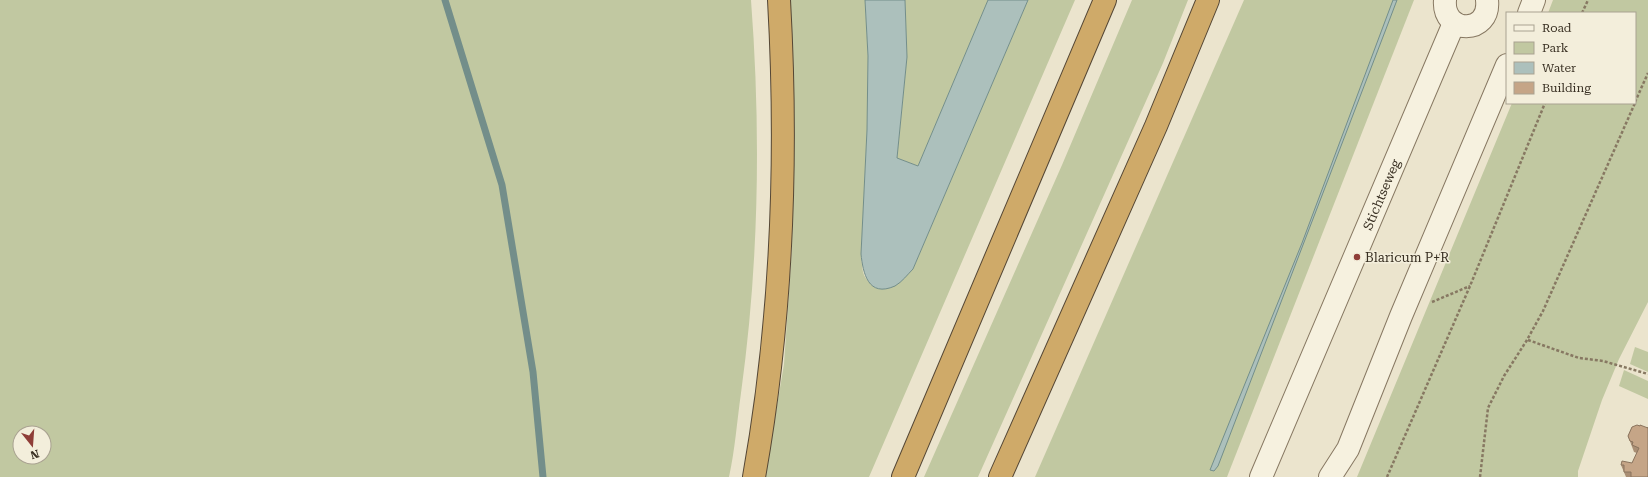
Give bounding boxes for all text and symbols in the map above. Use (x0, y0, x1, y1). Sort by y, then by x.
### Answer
legend (1506, 12, 1636, 104)
text: Road (1542, 21, 1572, 35)
text: Park (1542, 41, 1569, 55)
text: Water (1542, 61, 1576, 75)
text: Building (1542, 81, 1591, 95)
street label: Stichtseweg (1360, 156, 1404, 232)
place label: Blaricum P+R (1365, 250, 1449, 265)
marker: Blaricum P+R (1352, 252, 1362, 262)
north arrow (12, 425, 52, 465)
text: N (28, 447, 41, 462)

